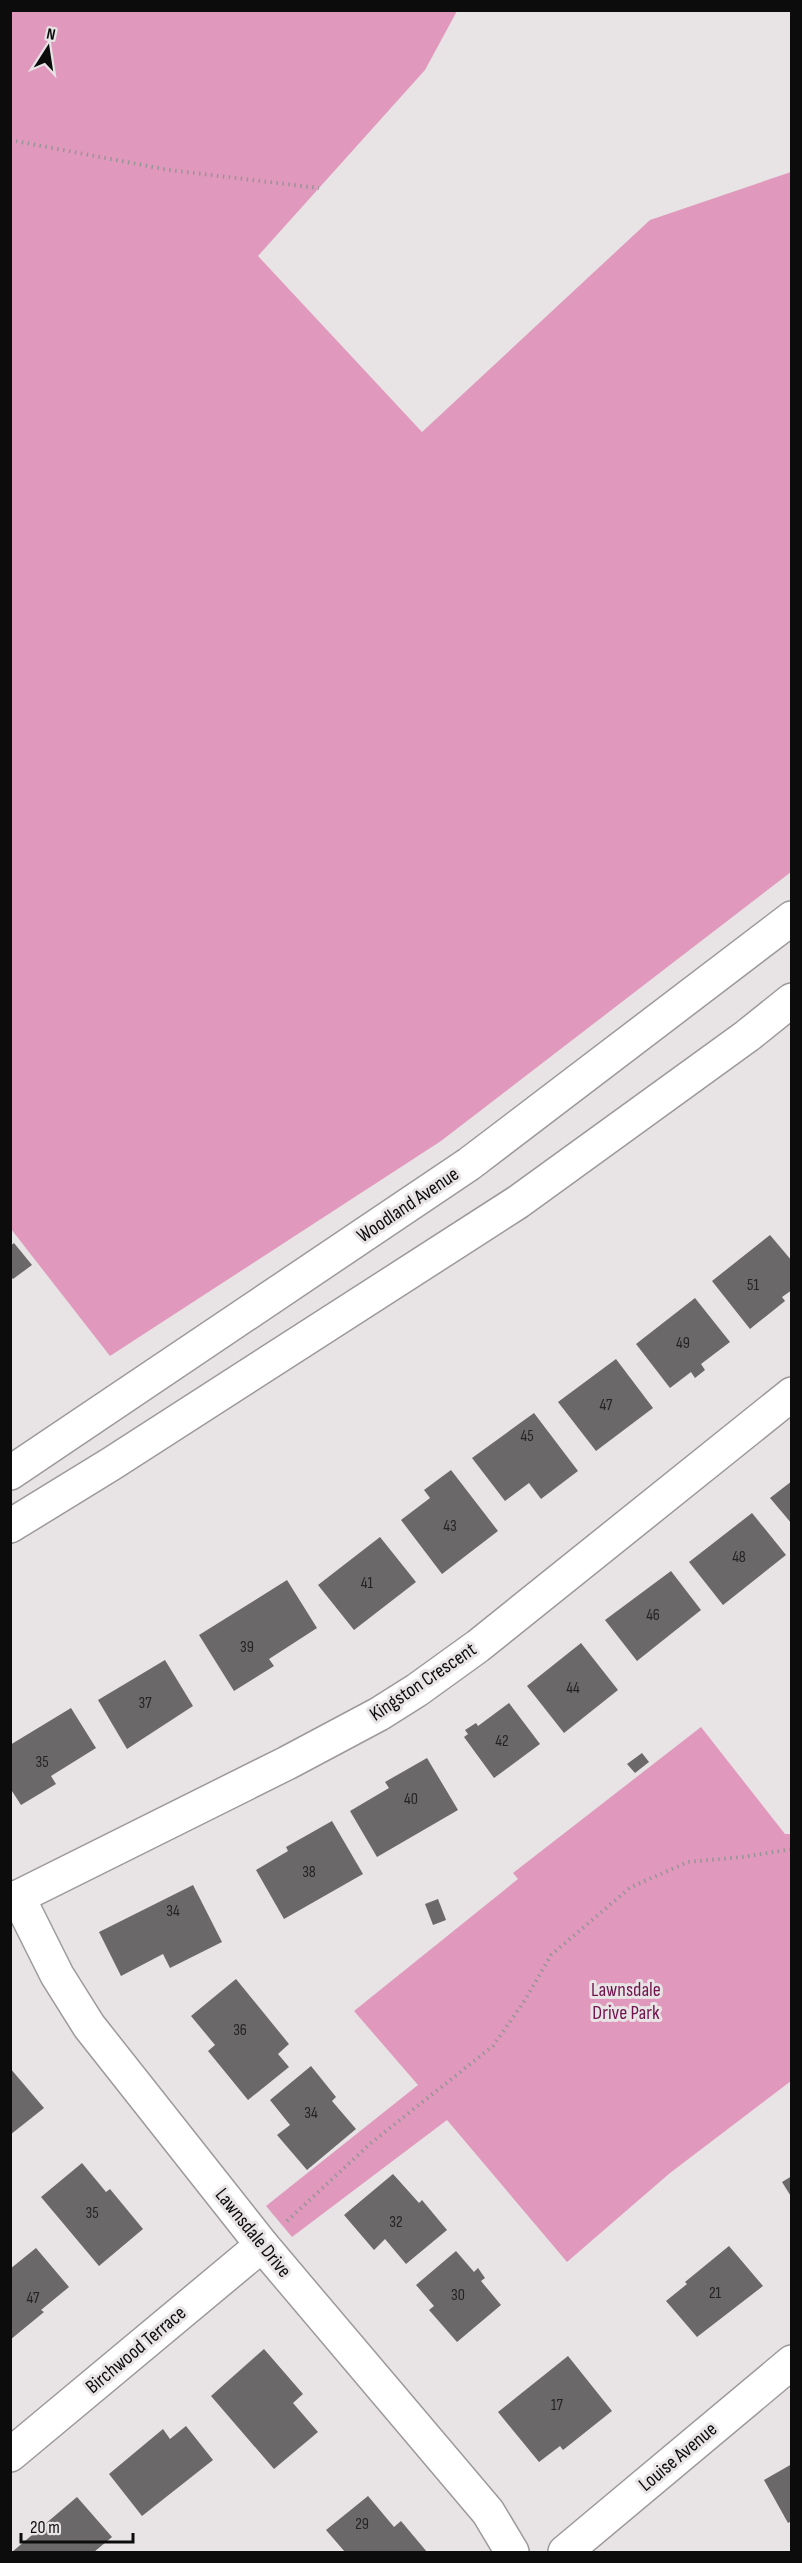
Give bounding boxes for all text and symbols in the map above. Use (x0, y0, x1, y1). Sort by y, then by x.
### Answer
north arrow (18, 18, 78, 78)
text: N (45, 25, 57, 45)
street label: Woodland Avenue (352, 1162, 464, 1248)
house number: 51 (747, 1276, 759, 1295)
house number: 49 (676, 1334, 690, 1353)
house number: 47 (600, 1396, 613, 1415)
house number: 45 (520, 1427, 534, 1446)
house number: 43 (443, 1517, 457, 1536)
house number: 48 (732, 1548, 746, 1567)
house number: 41 (361, 1574, 374, 1593)
house number: 46 (646, 1606, 660, 1625)
house number: 39 (240, 1638, 254, 1657)
street label: Kingston Crescent (365, 1638, 481, 1726)
house number: 44 (566, 1679, 580, 1698)
house number: 37 (138, 1694, 152, 1713)
house number: 42 (495, 1732, 509, 1751)
house number: 35 (35, 1753, 49, 1772)
house number: 40 (404, 1790, 418, 1809)
house number: 38 (302, 1863, 316, 1882)
house number: 34 (166, 1902, 180, 1921)
park label: Lawnsdale Drive Park (591, 1978, 661, 2025)
house number: 36 (233, 2021, 247, 2040)
house number: 34 (304, 2104, 318, 2123)
street label: Lawnsdale Drive (210, 2184, 296, 2282)
house number: 35 (85, 2204, 99, 2223)
house number: 32 (389, 2213, 403, 2232)
house number: 21 (709, 2284, 722, 2303)
house number: 30 (451, 2286, 465, 2305)
house number: 47 (27, 2289, 40, 2308)
street label: Birchwood Terrace (81, 2301, 191, 2399)
house number: 17 (551, 2396, 564, 2415)
street label: Louise Avenue (634, 2417, 722, 2497)
scale bar (21, 2506, 134, 2544)
house number: 29 (355, 2515, 369, 2534)
text: 20 m (30, 2517, 60, 2538)

